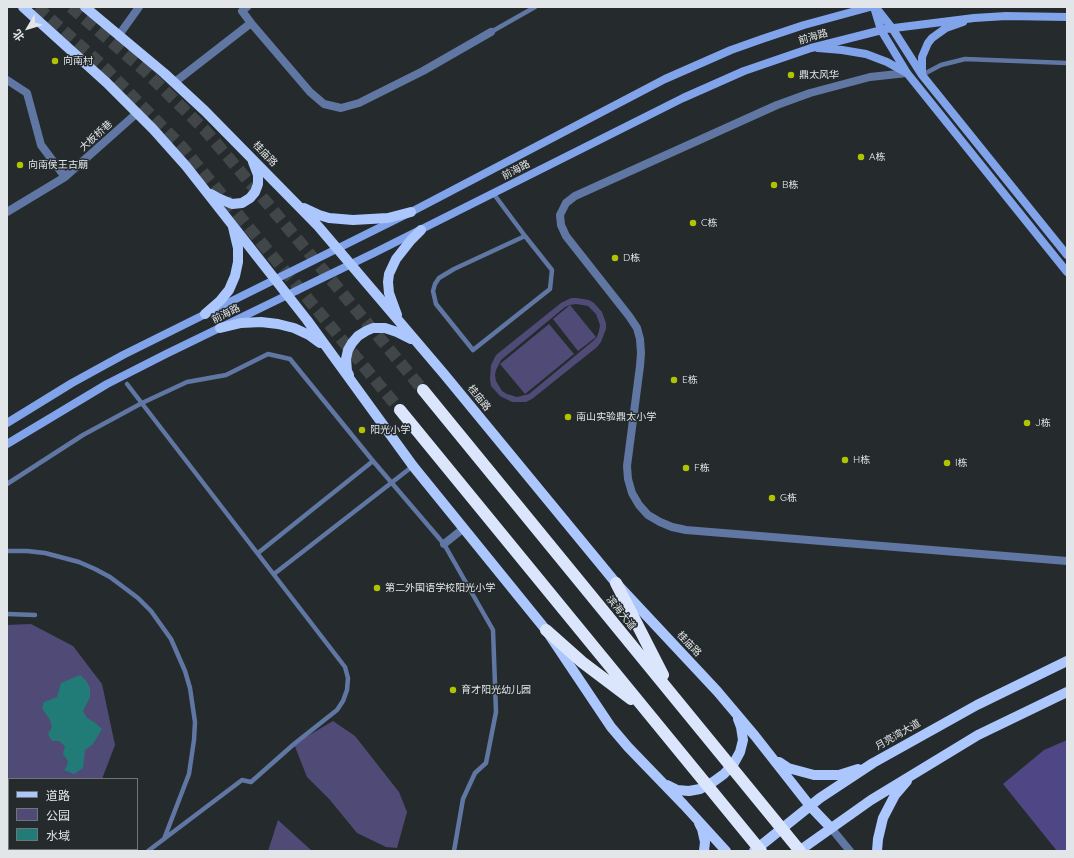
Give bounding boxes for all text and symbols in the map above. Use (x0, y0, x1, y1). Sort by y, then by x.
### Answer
north arrow (8, 8, 48, 48)
text: 北 (10, 27, 27, 44)
street label: 前海路 (797, 27, 829, 47)
place label: 向南村 (63, 55, 93, 67)
marker: 向南村 (50, 56, 60, 66)
place label: 鼎太风华 (799, 69, 839, 81)
marker: 鼎太风华 (786, 70, 796, 80)
street label: 大板桥巷 (77, 118, 115, 154)
street label: 桂庙路 (250, 139, 280, 169)
place label: A栋 (869, 151, 885, 163)
marker: A栋 (856, 152, 866, 162)
street label: 前海路 (500, 158, 532, 182)
place label: 向南侯王古廟 (28, 159, 88, 171)
marker: 向南侯王古廟 (15, 160, 25, 170)
place label: B栋 (782, 179, 799, 191)
marker: B栋 (769, 180, 779, 190)
place label: C栋 (701, 217, 718, 229)
marker: C栋 (688, 218, 698, 228)
place label: D栋 (623, 252, 640, 264)
marker: D栋 (610, 253, 620, 263)
street label: 前海路 (210, 302, 242, 326)
place label: E栋 (682, 374, 698, 386)
marker: E栋 (669, 375, 679, 385)
street label: 桂庙路 (465, 383, 493, 413)
place label: 南山实验鼎太小学 (576, 411, 656, 423)
marker: 南山实验鼎太小学 (563, 412, 573, 422)
place label: J栋 (1035, 417, 1051, 429)
marker: J栋 (1022, 418, 1032, 428)
place label: 阳光小学 (370, 424, 410, 436)
marker: 阳光小学 (357, 425, 367, 435)
place label: H栋 (853, 454, 870, 466)
marker: H栋 (840, 455, 850, 465)
place label: I栋 (955, 457, 967, 469)
marker: I栋 (942, 458, 952, 468)
place label: F栋 (694, 462, 710, 474)
marker: F栋 (681, 463, 691, 473)
place label: G栋 (780, 492, 797, 504)
marker: G栋 (767, 493, 777, 503)
place label: 第二外国语学校阳光小学 (385, 582, 495, 594)
marker: 第二外国语学校阳光小学 (372, 583, 382, 593)
street label: 滨海大道 (604, 594, 638, 632)
street label: 桂庙路 (674, 629, 704, 659)
place label: 育才阳光幼儿园 (461, 684, 531, 696)
marker: 育才阳光幼儿园 (448, 685, 458, 695)
street label: 月亮湾大道 (873, 717, 923, 753)
legend (8, 778, 138, 850)
text: 道路 (46, 788, 70, 803)
text: 公园 (46, 808, 70, 823)
text: 水域 (46, 828, 70, 843)

